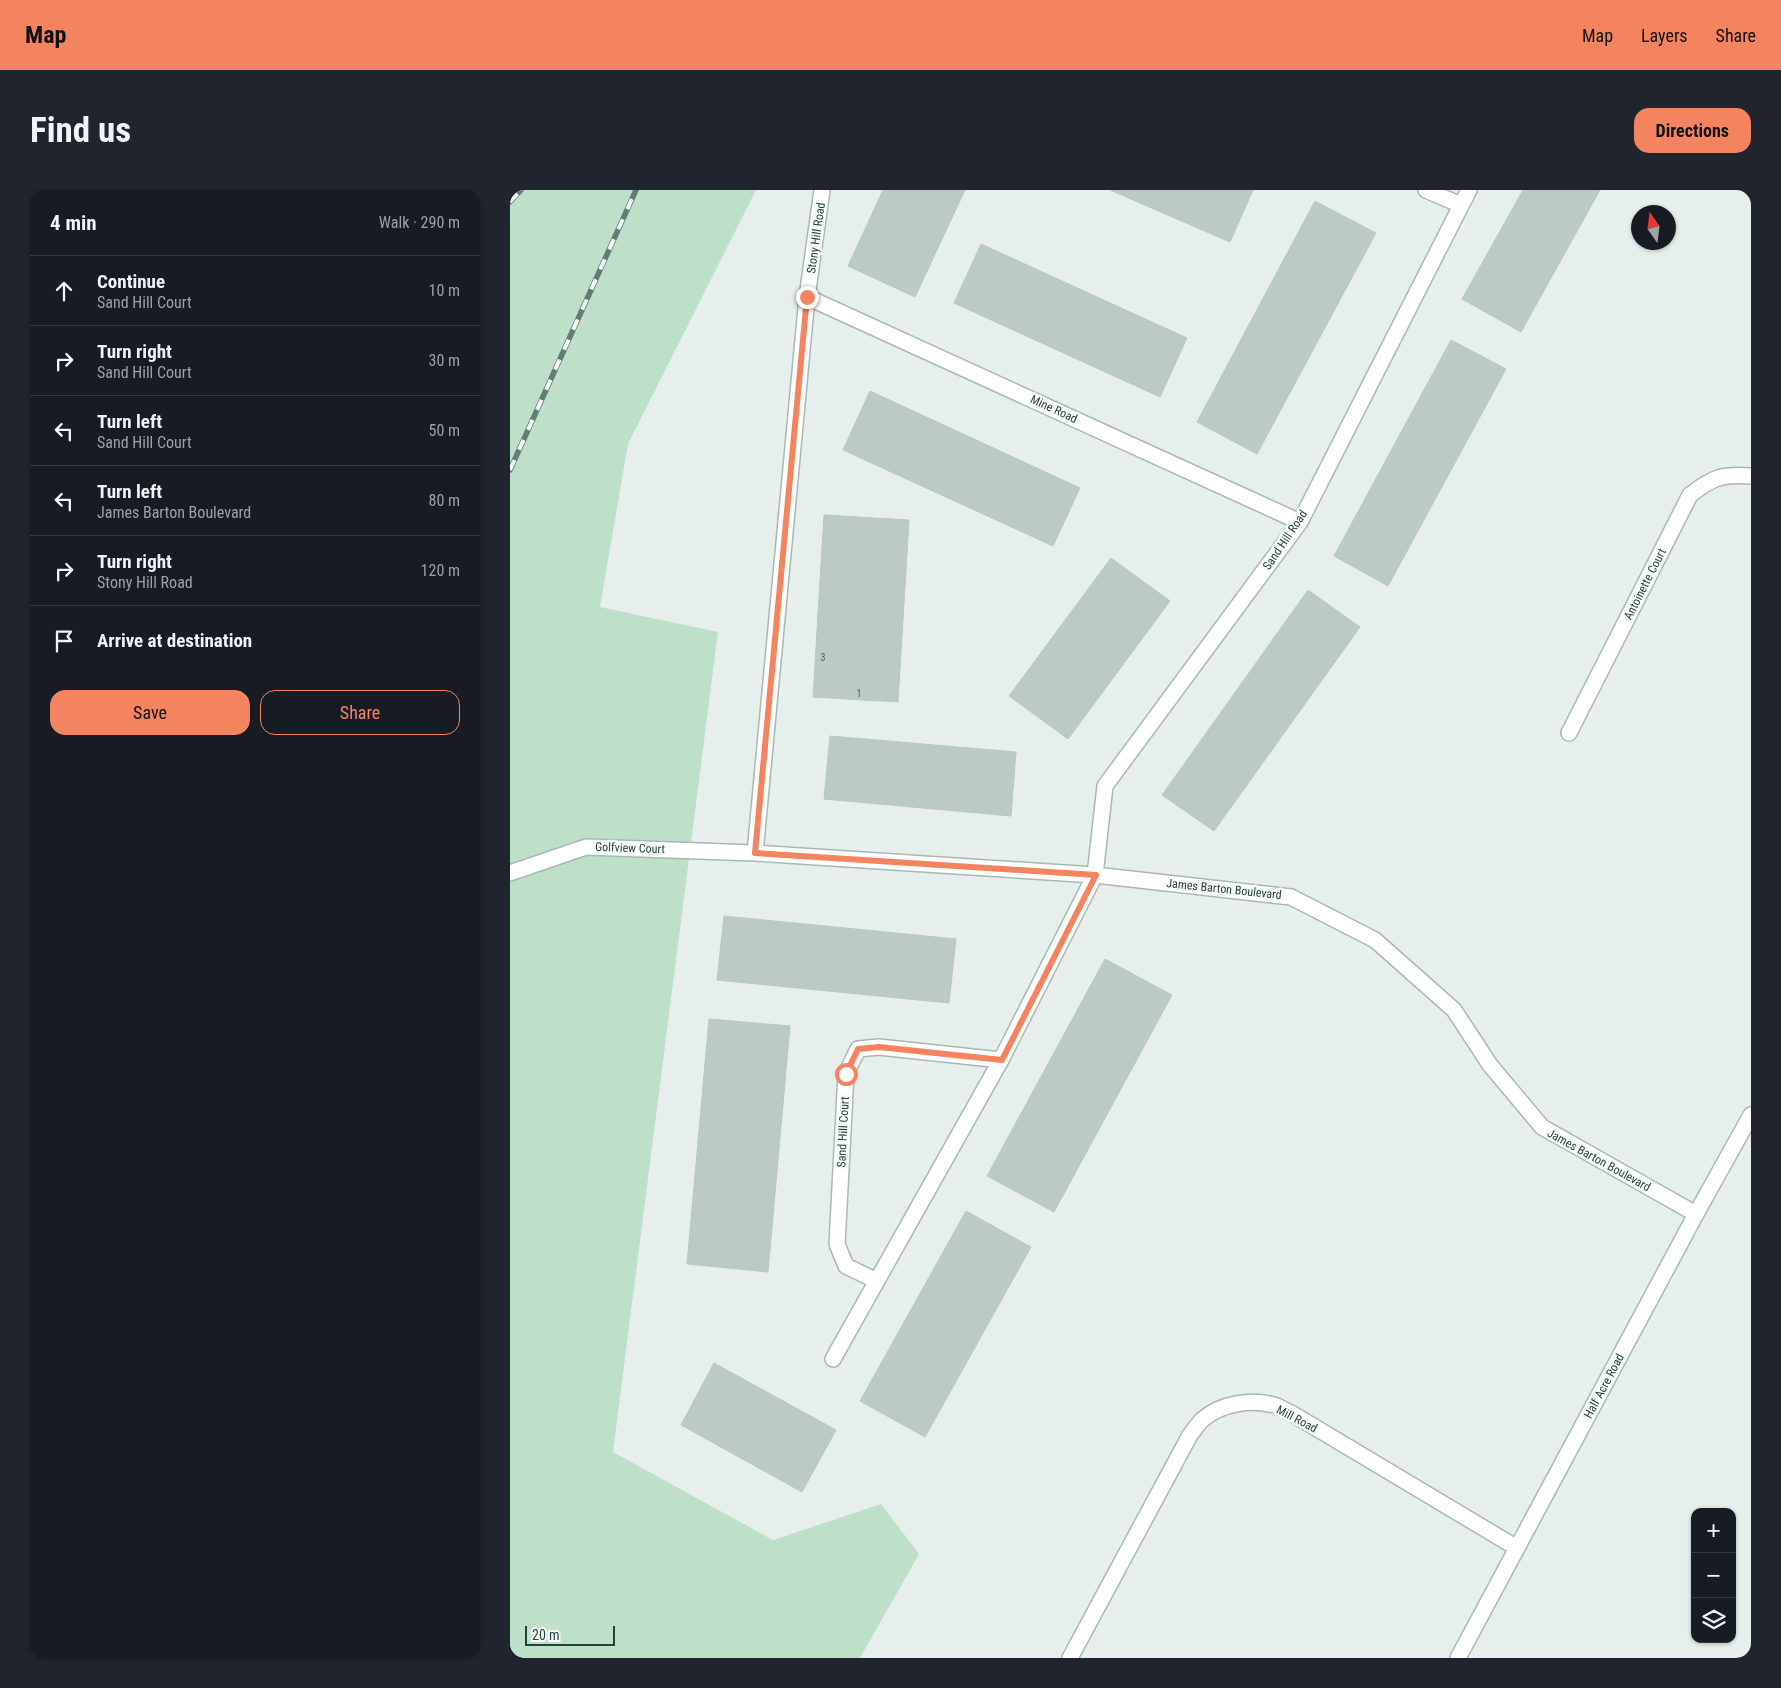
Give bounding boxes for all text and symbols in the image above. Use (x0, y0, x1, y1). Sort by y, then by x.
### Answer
text: Map (25, 21, 66, 49)
text: Map (1582, 25, 1613, 46)
text: Layers (1641, 25, 1688, 46)
text: Share (1716, 25, 1756, 46)
button: Directions (1634, 108, 1751, 153)
text: Find us (30, 110, 131, 151)
street label: Stony Hill Road (804, 201, 828, 275)
north arrow (1631, 205, 1676, 250)
text: 4 min (50, 211, 97, 235)
text: Walk · 290 m (379, 213, 460, 232)
text: Continue (97, 270, 165, 293)
icon: ahead (50, 277, 78, 305)
text: 10 m (428, 281, 460, 300)
route end (796, 286, 819, 309)
text: Sand Hill Court (97, 293, 192, 312)
text: Turn right (97, 340, 172, 363)
icon: right (50, 347, 78, 375)
text: 30 m (428, 351, 460, 370)
text: Sand Hill Court (97, 363, 192, 382)
street label: Mine Road (1028, 392, 1080, 426)
text: Turn left (97, 410, 162, 433)
icon: left (50, 417, 78, 445)
text: 50 m (428, 421, 460, 440)
text: Sand Hill Court (97, 433, 192, 452)
text: Turn left (97, 480, 162, 503)
icon: left (50, 487, 78, 515)
text: 80 m (428, 491, 460, 510)
text: James Barton Boulevard (97, 503, 251, 522)
street label: Sand Hill Road (1260, 507, 1310, 573)
street label: Antoinette Court (1621, 546, 1669, 622)
text: Turn right (97, 550, 172, 573)
icon: right (50, 557, 78, 585)
text: 120 m (421, 561, 460, 580)
text: Stony Hill Road (97, 573, 193, 592)
icon: arrive (50, 627, 78, 655)
text: Arrive at destination (97, 629, 252, 652)
house number: 3 (821, 652, 826, 663)
house number: 1 (857, 688, 861, 699)
button: Save (50, 690, 250, 735)
button: Share (260, 690, 460, 735)
street label: Golfview Court (595, 840, 666, 856)
street label: James Barton Boulevard (1166, 876, 1282, 902)
route start (835, 1063, 858, 1086)
street label: Sand Hill Court (834, 1096, 852, 1168)
street label: James Barton Boulevard (1545, 1126, 1653, 1194)
street label: Half Acre Road (1581, 1351, 1627, 1421)
street label: Mill Road (1274, 1402, 1320, 1436)
map controls (1691, 1508, 1736, 1643)
button: + (1691, 1508, 1736, 1553)
button: − (1691, 1553, 1736, 1598)
button: layers (1691, 1598, 1736, 1643)
scale bar (525, 1623, 615, 1646)
text: 20 m (532, 1627, 560, 1643)

